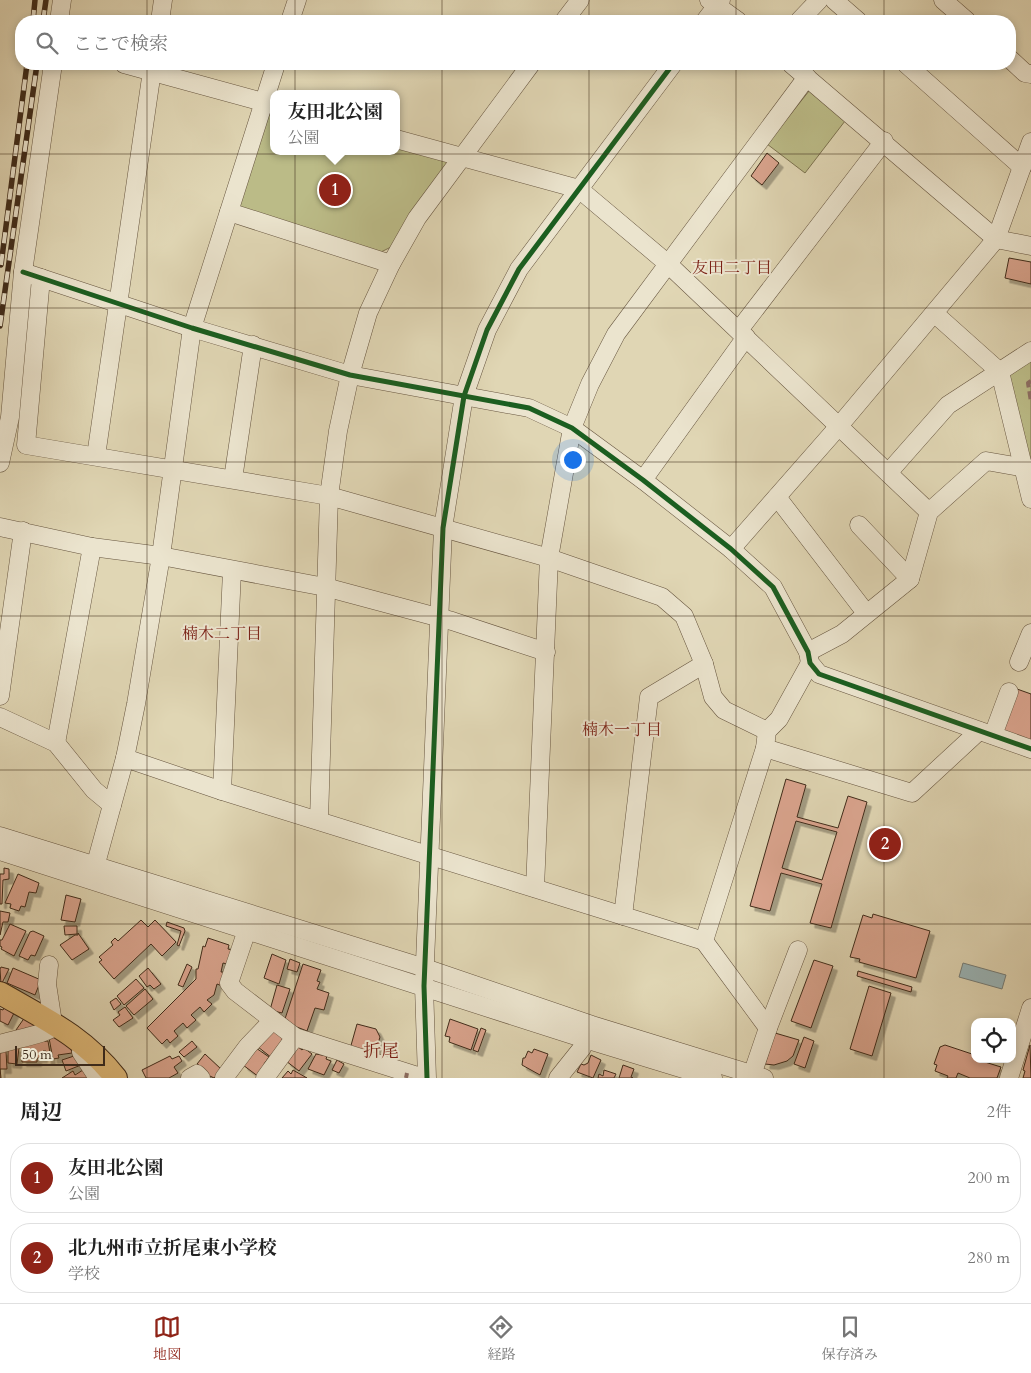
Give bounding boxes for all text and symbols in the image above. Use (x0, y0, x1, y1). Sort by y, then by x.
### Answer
search box (15, 15, 1016, 70)
icon: search (33, 29, 61, 57)
text: ここで検索 (73, 31, 168, 57)
popup (270, 90, 400, 155)
text: 友田北公園 (287, 99, 383, 125)
text: 公園 (287, 127, 320, 149)
pin: 1 (319, 171, 351, 209)
district label: 友田二丁目 (692, 257, 772, 279)
your location (560, 447, 586, 473)
district label: 楠木二丁目 (182, 623, 262, 645)
district label: 楠木一丁目 (582, 719, 662, 741)
pin: 2 (869, 825, 901, 863)
map controls (971, 1018, 1016, 1063)
button: locate (971, 1018, 1016, 1063)
district label: 折尾 (363, 1039, 399, 1064)
scale bar (15, 1043, 105, 1066)
text: 50 m (22, 1045, 52, 1064)
text: 周辺 (20, 1098, 62, 1127)
text: 2件 (987, 1101, 1011, 1123)
text: 友田北公園 (68, 1155, 163, 1181)
text: 1 (33, 1167, 41, 1189)
text: 200 m (968, 1167, 1010, 1189)
text: 公園 (68, 1183, 100, 1205)
text: 北九州市立折尾東小学校 (68, 1235, 277, 1261)
text: 2 (33, 1247, 41, 1269)
text: 280 m (968, 1247, 1010, 1269)
text: 学校 (68, 1263, 100, 1285)
tab: 地図 (153, 1313, 181, 1364)
tab: 経路 (487, 1313, 515, 1364)
tab: 保存済み (822, 1313, 878, 1364)

